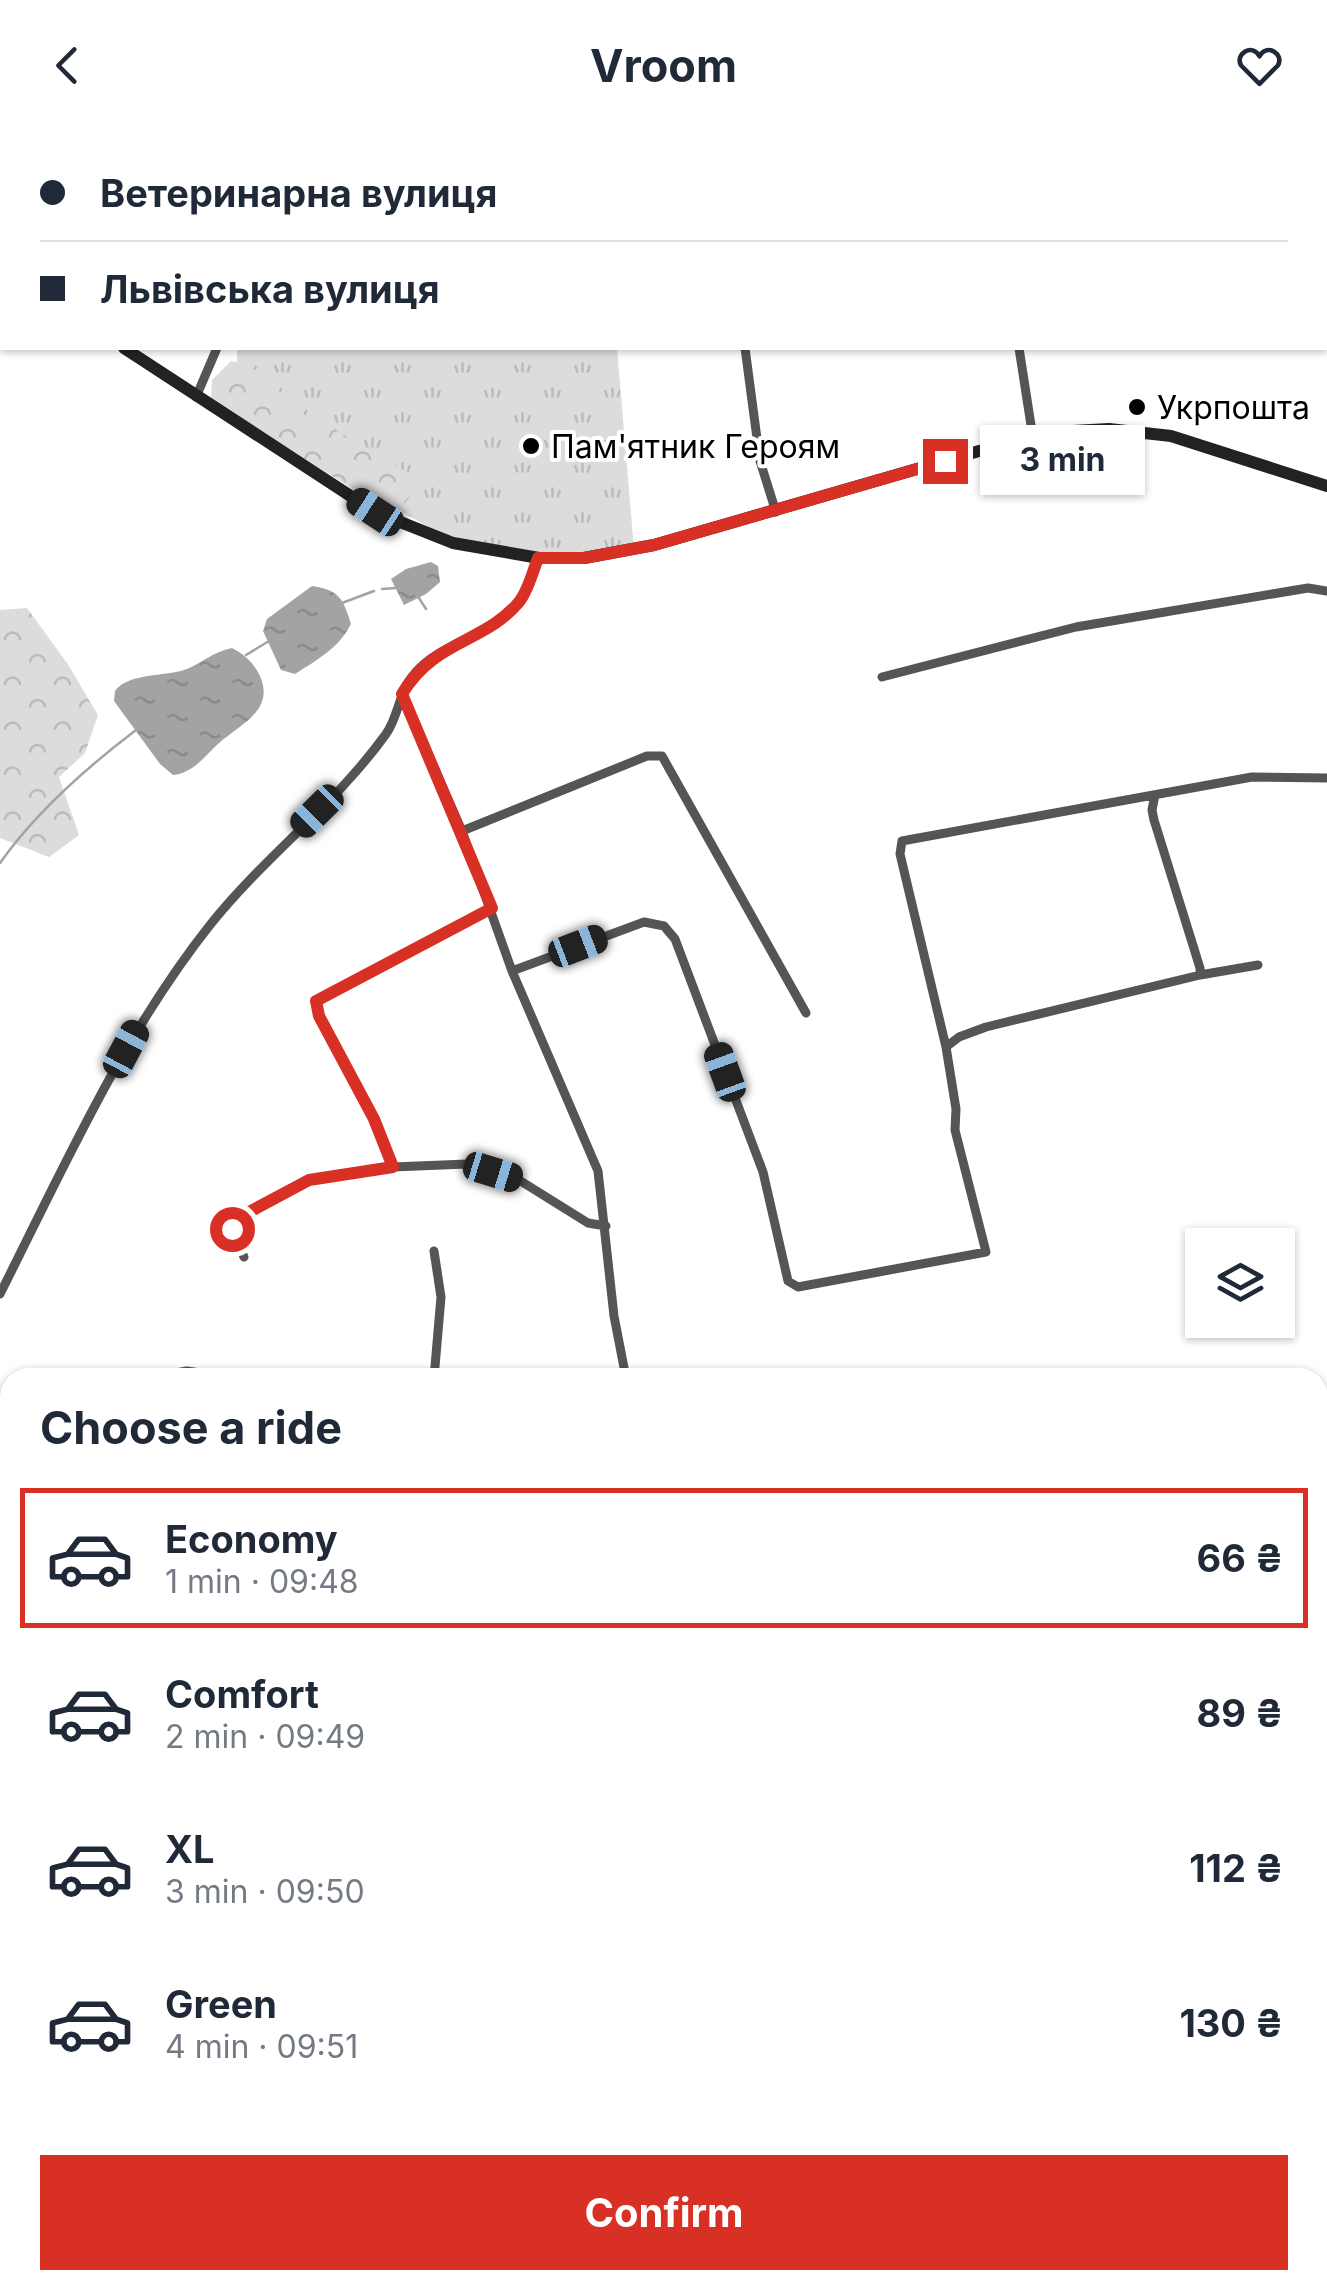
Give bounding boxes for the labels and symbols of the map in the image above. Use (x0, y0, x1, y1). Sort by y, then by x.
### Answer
place label: Укрпошта (1157, 388, 1310, 427)
marker: Укрпошта (1126, 396, 1148, 418)
callout: 3 min (980, 426, 1145, 496)
place label: Пам'ятник Героям (551, 427, 840, 466)
marker: Пам'ятник Героям (520, 435, 542, 457)
route end (923, 439, 968, 484)
car (342, 483, 408, 541)
car (285, 779, 349, 843)
car (545, 921, 611, 971)
car (99, 1015, 153, 1083)
car (701, 1039, 749, 1105)
car (460, 1149, 526, 1195)
route start (210, 1207, 255, 1252)

